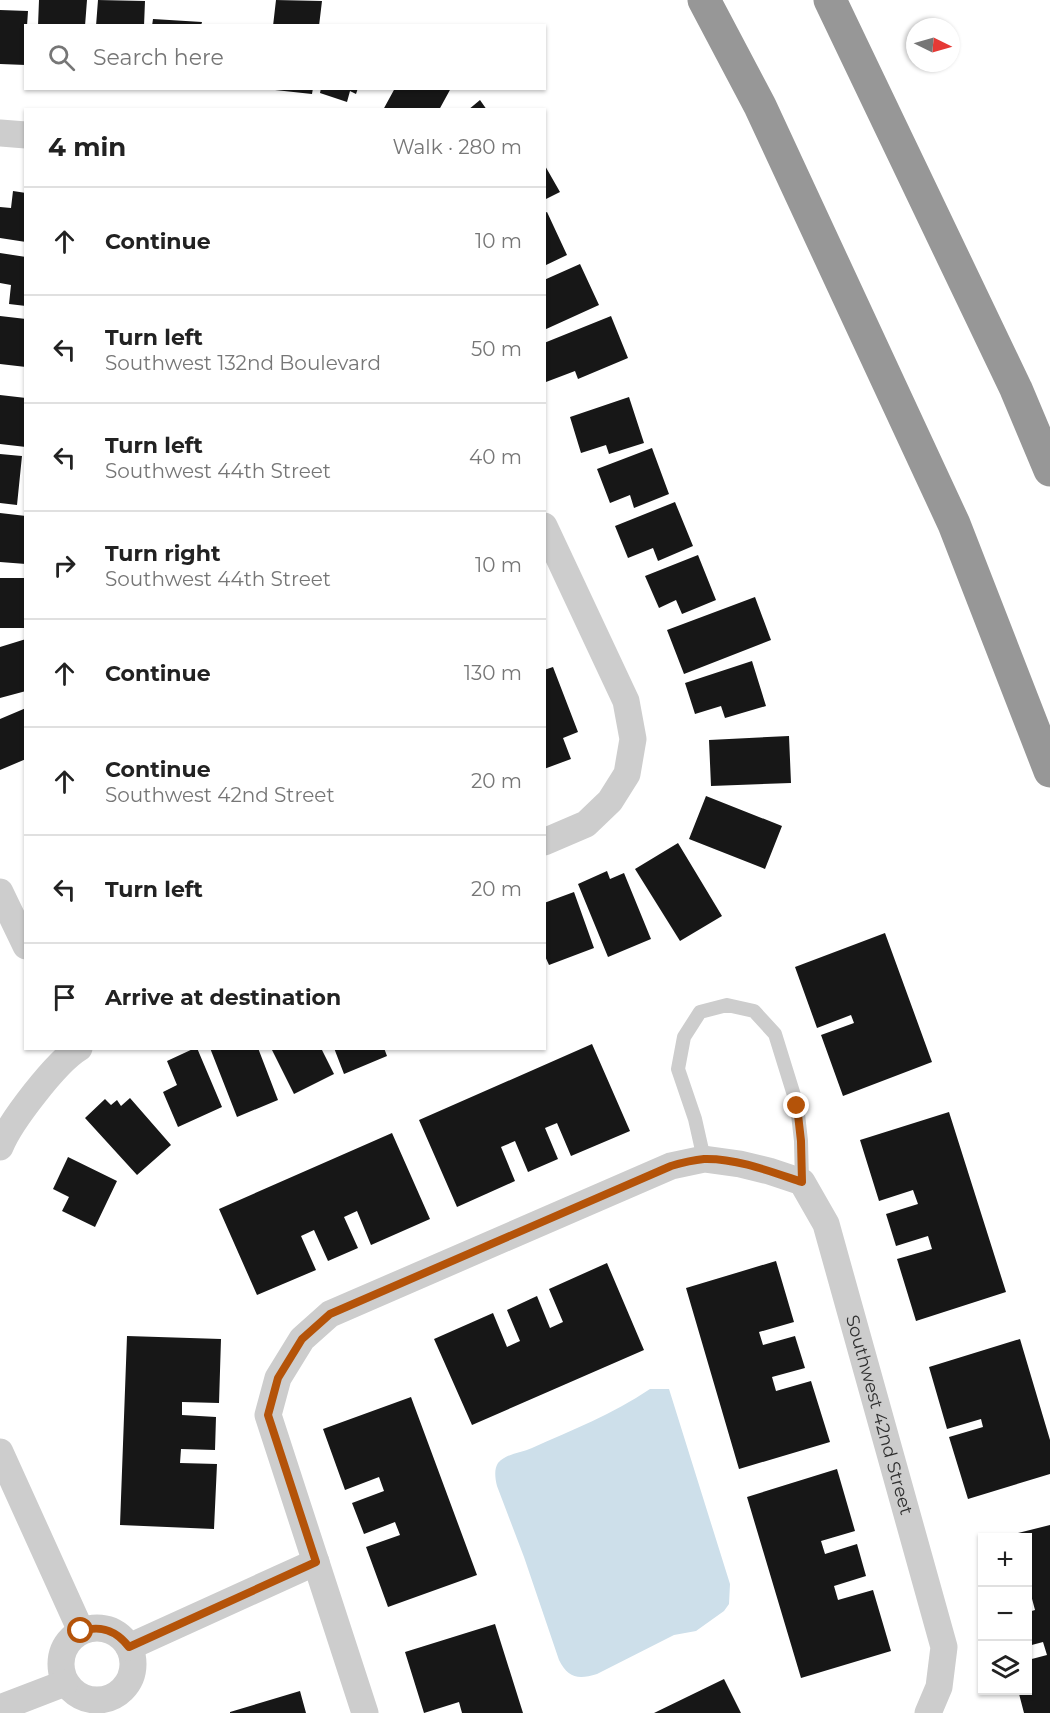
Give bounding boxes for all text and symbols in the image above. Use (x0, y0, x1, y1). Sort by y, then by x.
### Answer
north arrow (906, 18, 960, 72)
search box (24, 24, 546, 90)
icon: search (45, 41, 78, 74)
text: Search here (93, 44, 224, 71)
text: 4 min (48, 131, 126, 163)
text: Walk · 280 m (392, 135, 522, 159)
icon: ahead (48, 225, 81, 258)
text: Continue (105, 228, 211, 255)
text: 10 m (475, 229, 522, 253)
text: Turn left (105, 324, 203, 351)
icon: left (48, 333, 81, 366)
text: 50 m (471, 337, 522, 361)
text: Southwest 132nd Boulevard (105, 351, 381, 375)
text: Turn left (105, 432, 203, 459)
icon: left (48, 441, 81, 474)
text: 40 m (469, 445, 522, 469)
text: Southwest 44th Street (105, 459, 331, 483)
text: Turn right (105, 540, 220, 567)
icon: right (48, 549, 81, 582)
text: 10 m (475, 553, 522, 577)
text: Southwest 44th Street (105, 567, 331, 591)
icon: ahead (48, 657, 81, 690)
text: Continue (105, 660, 211, 687)
text: 130 m (464, 661, 522, 685)
text: Continue (105, 756, 211, 783)
icon: ahead (48, 765, 81, 798)
text: 20 m (471, 769, 522, 793)
text: Southwest 42nd Street (105, 783, 335, 807)
icon: left (48, 873, 81, 906)
text: Turn left (105, 876, 203, 903)
text: 20 m (471, 877, 522, 901)
icon: arrive (48, 981, 81, 1014)
text: Arrive at destination (105, 984, 341, 1011)
route end (783, 1092, 809, 1118)
street label: Southwest 42nd Street (841, 1312, 918, 1517)
map controls (978, 1533, 1032, 1695)
button: + (978, 1533, 1032, 1587)
button: − (978, 1587, 1032, 1641)
route start (67, 1617, 93, 1643)
button: layers (978, 1641, 1032, 1695)

